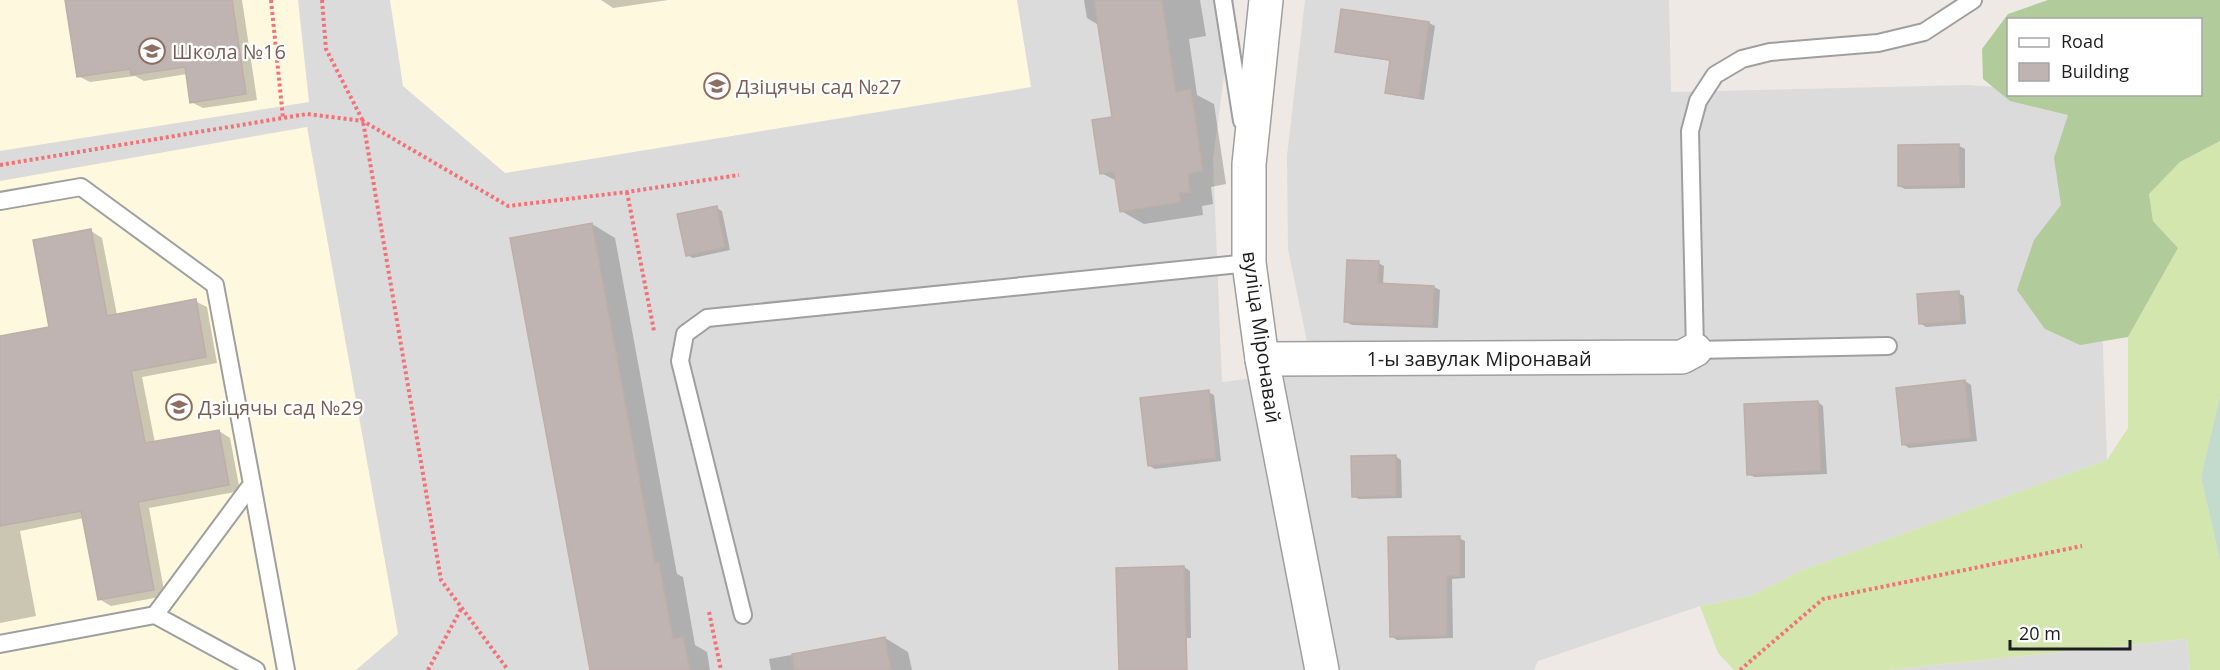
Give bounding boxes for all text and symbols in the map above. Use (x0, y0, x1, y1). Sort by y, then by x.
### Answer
legend (2007, 18, 2202, 96)
text: Road (2061, 29, 2104, 53)
school or university icon: Школа №16 (137, 36, 167, 66)
place label: Школа №16 (172, 38, 286, 65)
text: Building (2061, 59, 2129, 83)
school or university icon: Дзіцячы сад №27 (702, 71, 732, 101)
place label: Дзіцячы сад №27 (736, 73, 901, 100)
street label: вуліца Міронавай (1237, 249, 1287, 425)
street label: 1-ы завулак Міронавай (1366, 345, 1592, 372)
school or university icon: Дзіцячы сад №29 (164, 392, 194, 422)
place label: Дзіцячы сад №29 (198, 394, 363, 421)
scale bar (2010, 613, 2130, 651)
text: 20 m (2019, 621, 2061, 645)

